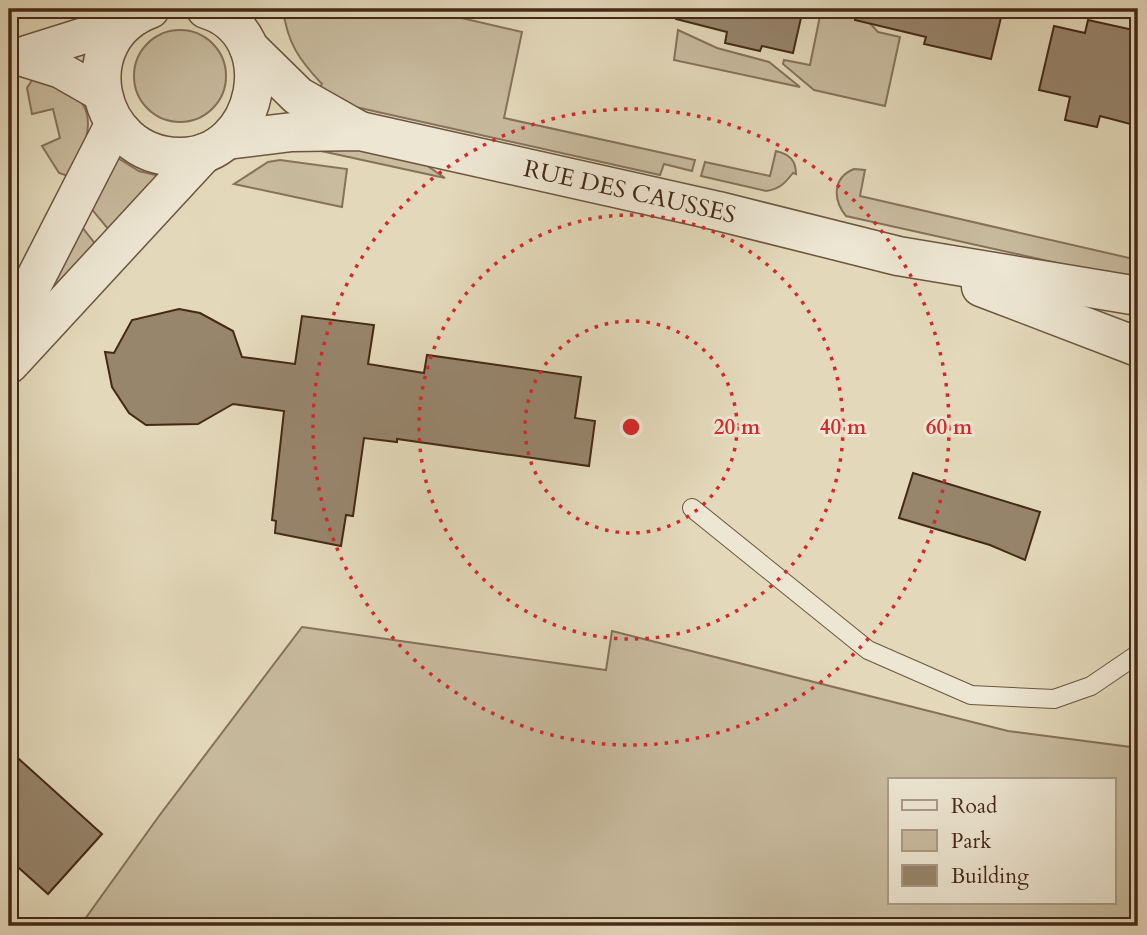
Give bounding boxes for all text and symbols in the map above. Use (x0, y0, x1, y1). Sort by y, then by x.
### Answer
street label: RUE DES CAUSSES (521, 152, 739, 232)
text: 20 m (714, 413, 761, 442)
text: 40 m (820, 413, 867, 442)
text: 60 m (926, 413, 973, 442)
centre of rings (619, 415, 643, 439)
legend (888, 778, 1116, 904)
text: Road (951, 792, 997, 821)
text: Park (951, 827, 992, 856)
text: Building (951, 862, 1029, 891)

